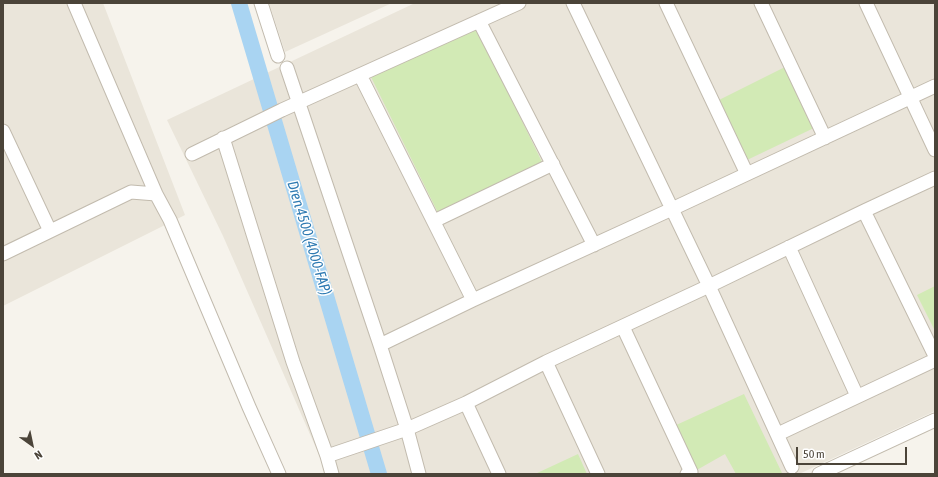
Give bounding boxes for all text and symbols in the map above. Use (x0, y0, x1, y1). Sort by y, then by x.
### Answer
water label: Dren 4500 (4000-FAP) (283, 179, 335, 297)
north arrow (12, 425, 52, 465)
scale bar (798, 439, 909, 465)
text: 50 m (803, 447, 825, 461)
text: N (33, 448, 45, 462)

